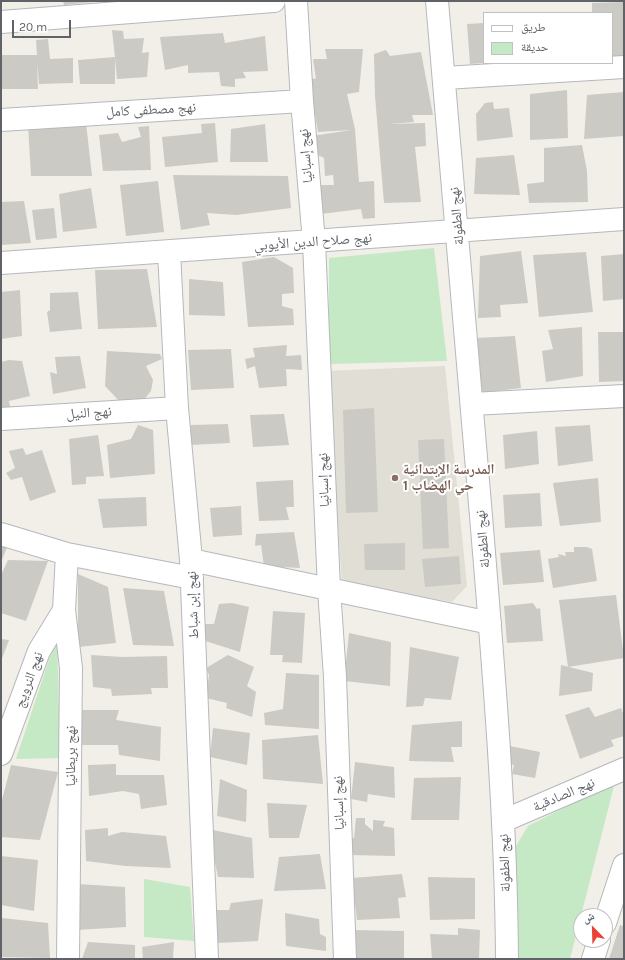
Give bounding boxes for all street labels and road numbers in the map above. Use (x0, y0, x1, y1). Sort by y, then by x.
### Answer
street label: نهج مصطفى كامل (105, 99, 197, 121)
street label: نهج إسبانيا (295, 128, 317, 184)
street label: نهج الطفولة (446, 186, 468, 246)
street label: نهج صلاح الدين الأيوبي (253, 229, 373, 255)
street label: نهج النيل (66, 403, 112, 423)
street label: نهج إسبانيا (315, 453, 333, 507)
street label: نهج الطفولة (472, 509, 494, 569)
street label: نهج إبن شباط (183, 571, 203, 639)
street label: نهج النرويج (11, 650, 47, 710)
street label: نهج بريطانيا (63, 726, 79, 786)
street label: نهج الصادقية (531, 774, 597, 816)
street label: نهج إسبانيا (330, 776, 348, 830)
street label: نهج الطفولة (496, 834, 514, 892)

